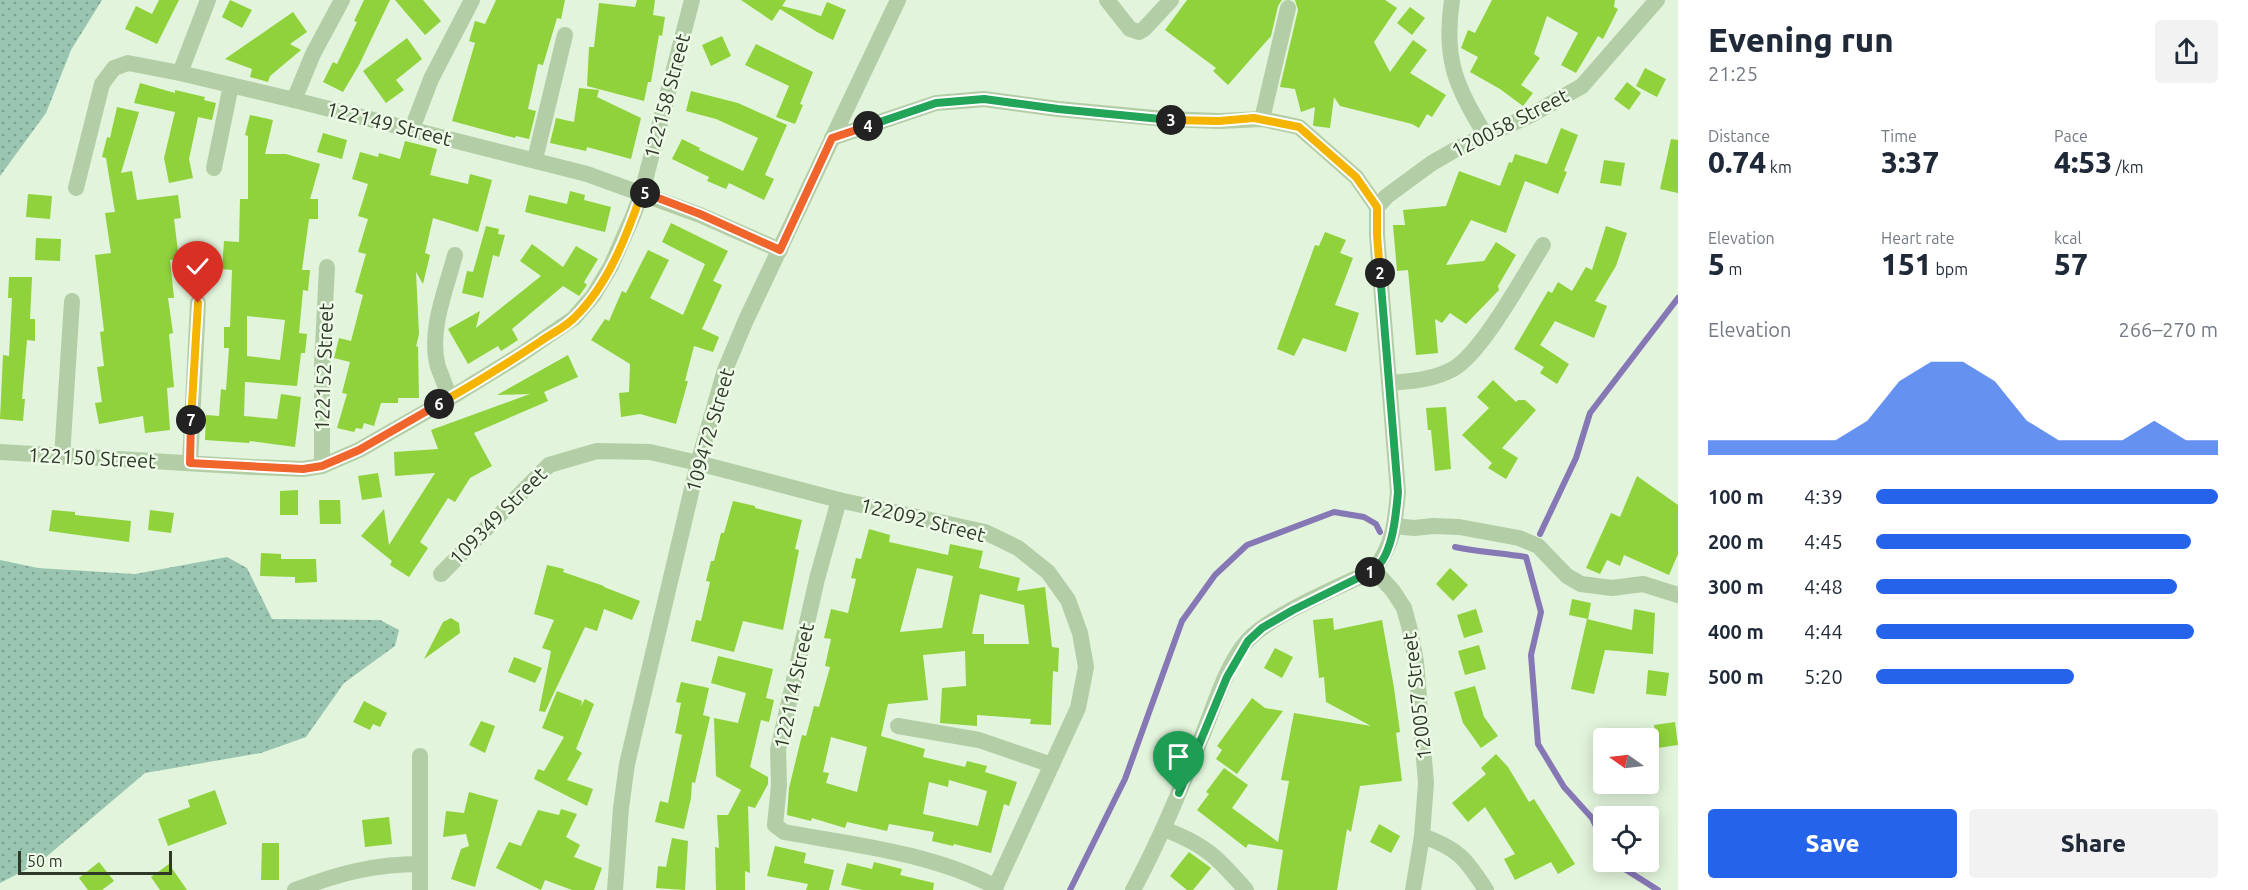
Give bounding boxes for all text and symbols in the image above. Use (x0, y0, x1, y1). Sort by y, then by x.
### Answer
button: share (2155, 20, 2218, 83)
text: Evening run (1708, 21, 1894, 58)
street label: 122158 Street (639, 31, 694, 161)
text: 21:25 (1708, 62, 1758, 85)
street label: 120058 Street (1447, 83, 1572, 162)
street label: 122149 Street (324, 97, 454, 150)
pin: 3 (1156, 105, 1186, 135)
pin: 4 (853, 111, 883, 141)
text: 3 (1166, 111, 1176, 129)
text: 4 (863, 117, 873, 135)
text: Distance (1708, 127, 1770, 145)
text: Time (1881, 127, 1917, 145)
text: Pace (2054, 127, 2088, 145)
text: 0.74 (1708, 145, 1766, 179)
text: 3:37 (1881, 145, 1939, 179)
text: 4:53 (2054, 145, 2112, 179)
text: km (1766, 158, 1792, 176)
text: /km (2112, 158, 2144, 176)
pin: 5 (630, 178, 660, 208)
text: 5 (640, 184, 650, 202)
text: Elevation (1708, 229, 1775, 247)
text: Heart rate (1881, 229, 1955, 247)
text: kcal (2054, 229, 2082, 247)
pin (172, 241, 223, 303)
text: 5 (1708, 247, 1725, 281)
text: 151 (1881, 247, 1932, 281)
text: 57 (2054, 247, 2088, 281)
icon: check (181, 250, 214, 283)
pin: 2 (1365, 258, 1395, 288)
text: m (1725, 260, 1742, 278)
text: bpm (1932, 260, 1968, 278)
text: 2 (1375, 264, 1385, 282)
street label: 122152 Street (310, 302, 337, 431)
text: Elevation (1708, 318, 1791, 341)
text: 266–270 m (2119, 318, 2218, 341)
street label: 109472 Street (681, 365, 738, 495)
pin: 6 (424, 389, 454, 419)
text: 6 (434, 395, 444, 413)
pin: 7 (176, 405, 206, 435)
text: 7 (186, 411, 196, 429)
street label: 122150 Street (27, 443, 157, 472)
street label: 109349 Street (444, 462, 551, 569)
text: 100 m (1708, 485, 1764, 508)
text: 4:39 (1804, 485, 1843, 508)
street label: 122092 Street (858, 493, 988, 546)
text: 200 m (1708, 530, 1764, 553)
text: 4:45 (1804, 530, 1843, 553)
pin: 1 (1355, 557, 1385, 587)
text: 1 (1365, 563, 1375, 581)
text: 300 m (1708, 575, 1764, 598)
text: 4:48 (1804, 575, 1843, 598)
text: 400 m (1708, 620, 1764, 643)
text: 4:44 (1804, 620, 1843, 643)
street label: 122114 Street (769, 621, 818, 751)
street label: 120057 Street (1397, 631, 1436, 761)
text: 500 m (1708, 665, 1764, 688)
text: 5:20 (1804, 665, 1843, 688)
north arrow (1593, 728, 1659, 794)
map controls (1593, 728, 1659, 872)
pin (1153, 731, 1204, 793)
icon: arrive (1162, 740, 1195, 773)
button: locate (1593, 806, 1659, 872)
button: Save (1708, 809, 1957, 878)
button: Share (1969, 809, 2218, 878)
scale bar (18, 848, 172, 876)
text: 50 m (27, 852, 63, 870)

